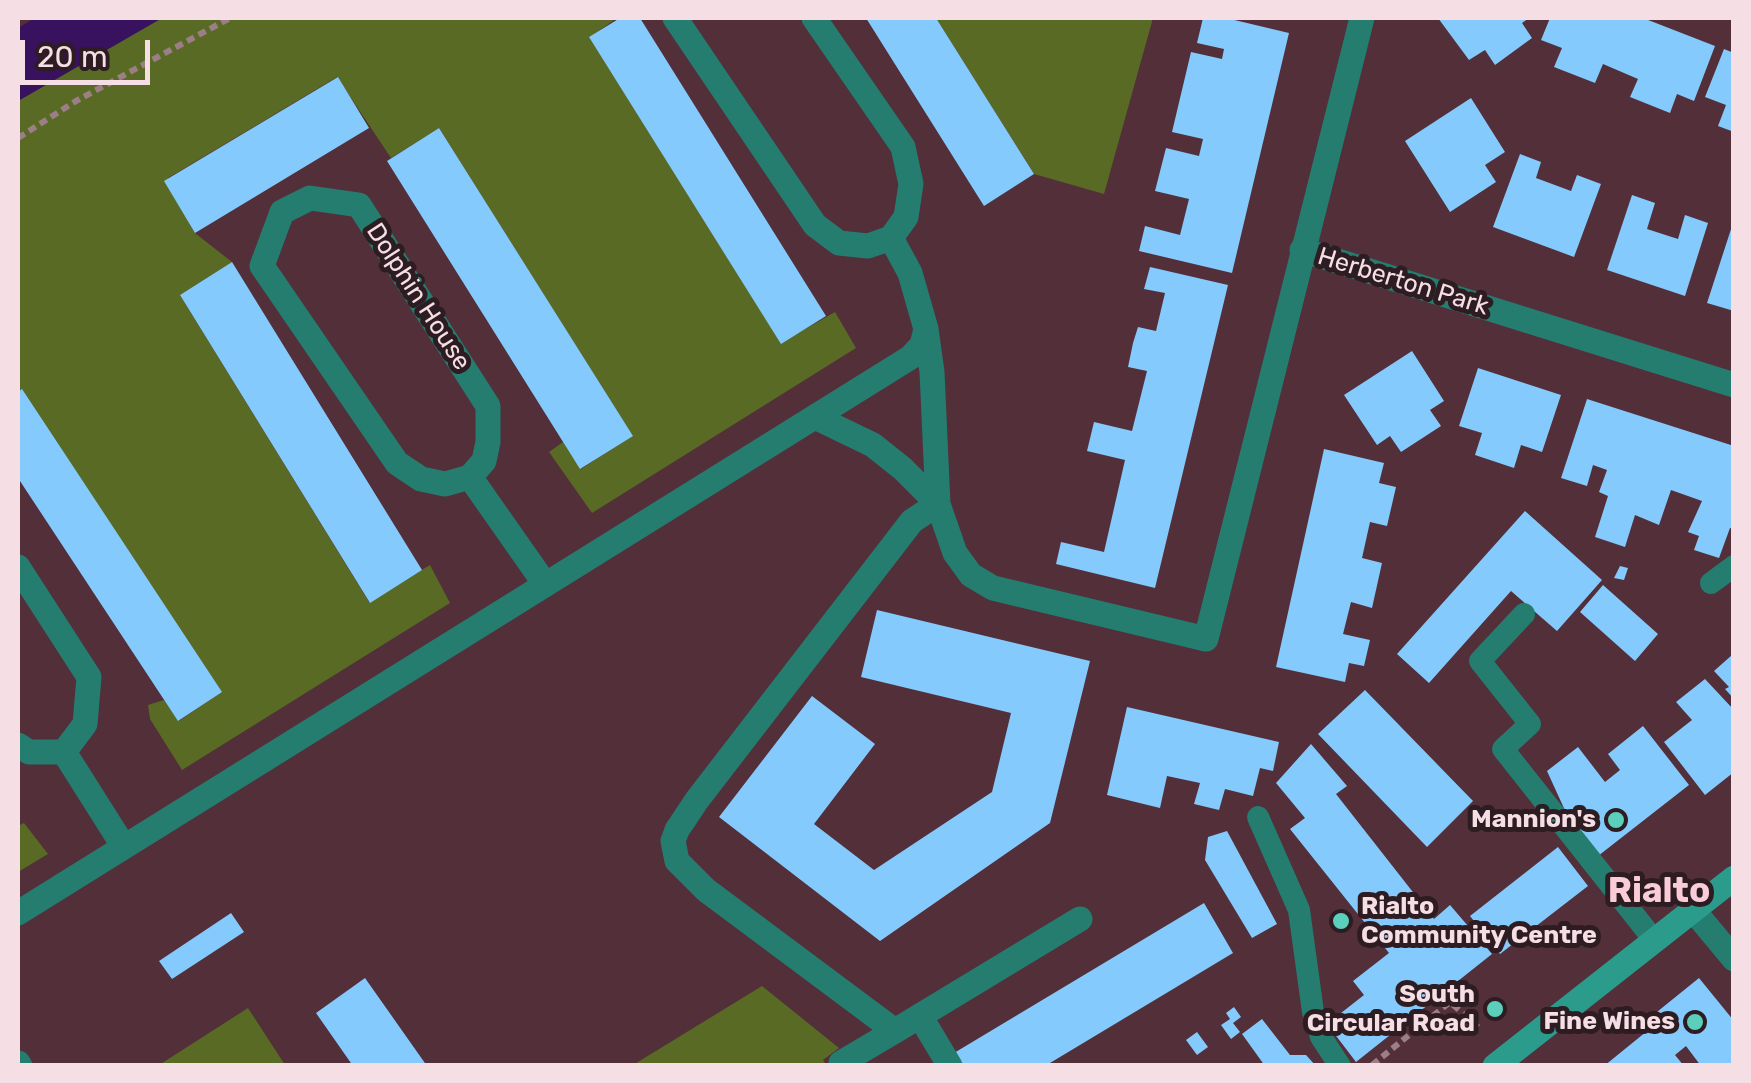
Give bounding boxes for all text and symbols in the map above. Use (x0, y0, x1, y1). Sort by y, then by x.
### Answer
scale bar (25, 20, 155, 82)
text: 20 m (37, 39, 108, 75)
street label: Dolphin House (359, 218, 477, 376)
street label: Herberton Park (1314, 242, 1492, 322)
place label: Mannion's (1471, 805, 1596, 835)
marker: Mannion's (1605, 809, 1627, 831)
district label: Rialto (1608, 871, 1710, 913)
place label: Rialto Community Centre (1361, 892, 1597, 951)
marker: Rialto Community Centre (1330, 910, 1352, 932)
place label: South Circular Road (1307, 980, 1475, 1039)
marker: South Circular Road (1484, 998, 1506, 1020)
place label: Fine Wines (1543, 1007, 1675, 1037)
marker: Fine Wines (1684, 1011, 1706, 1033)

